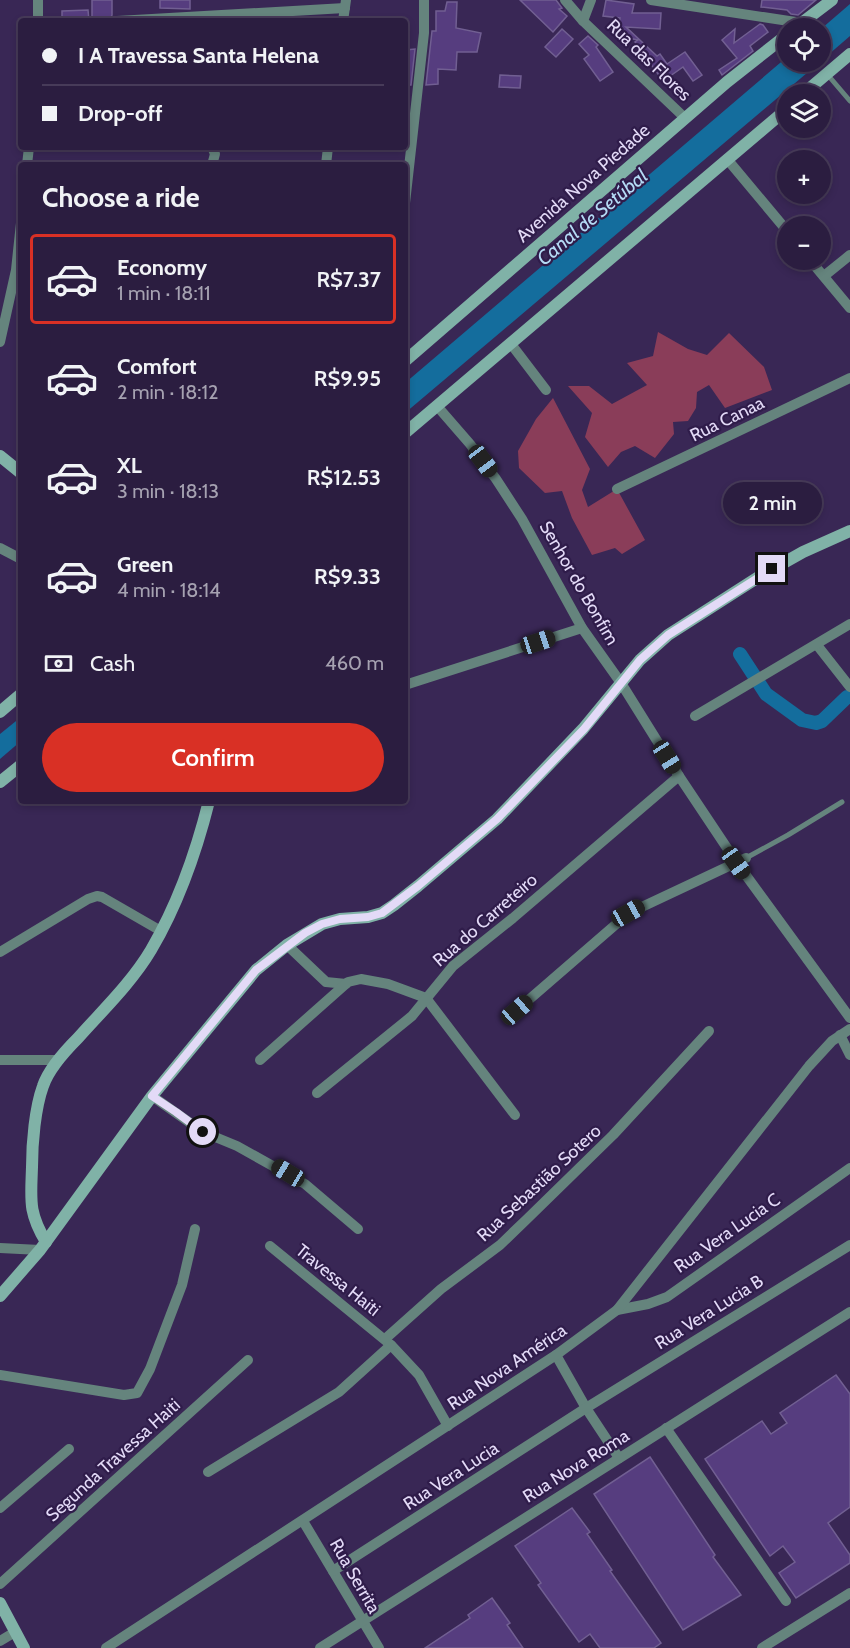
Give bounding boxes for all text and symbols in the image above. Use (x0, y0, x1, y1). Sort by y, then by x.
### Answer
street label: Rua das Flores (602, 14, 696, 106)
map controls (777, 18, 831, 270)
button: locate (777, 18, 831, 72)
text: I A Travessa Santa Helena (78, 42, 319, 69)
button: layers (777, 84, 831, 138)
text: Drop-off (78, 100, 162, 127)
street label: Avenida Nova Piedade (512, 119, 654, 247)
button: + (777, 150, 831, 204)
water label: Canal de Setúbal (532, 164, 652, 270)
text: Choose a ride (42, 181, 200, 214)
button: − (777, 216, 831, 270)
icon: car (45, 252, 99, 306)
text: Economy (117, 254, 207, 281)
text: R$7.37 (316, 266, 381, 293)
text: 1 min · 18:11 (117, 281, 211, 305)
icon: car (45, 351, 99, 405)
text: Comfort (117, 353, 196, 380)
text: R$9.95 (314, 365, 381, 392)
text: 2 min · 18:12 (117, 380, 219, 404)
street label: Rua Canaa (686, 391, 768, 446)
car (465, 441, 501, 481)
icon: car (45, 450, 99, 504)
text: XL (117, 452, 142, 479)
text: R$12.53 (307, 464, 381, 491)
text: 3 min · 18:13 (117, 479, 219, 503)
callout: 2 min (722, 482, 822, 524)
text: 2 min (748, 491, 797, 515)
street label: Senhor do Bonfim (535, 517, 623, 649)
icon: car (45, 549, 99, 603)
text: Green (117, 551, 173, 578)
route end (758, 555, 785, 582)
text: R$9.33 (314, 563, 381, 590)
text: 4 min · 18:14 (117, 578, 221, 602)
car (518, 628, 558, 656)
icon: cash (42, 647, 75, 680)
text: Cash (90, 650, 135, 677)
text: 460 m (325, 651, 384, 675)
button: Confirm (42, 723, 384, 792)
car (650, 737, 684, 777)
car (718, 843, 754, 883)
street label: Rua do Carreteiro (428, 869, 542, 971)
car (608, 896, 648, 930)
car (498, 991, 536, 1029)
route start (189, 1118, 216, 1145)
street label: Rua Sebastião Sotero (472, 1120, 606, 1246)
car (268, 1156, 308, 1190)
street label: Rua Vera Lucia C (670, 1188, 784, 1278)
street label: Travessa Haiti (291, 1239, 385, 1321)
street label: Rua Vera Lucia B (651, 1270, 768, 1354)
street label: Rua Nova América (443, 1319, 571, 1415)
street label: Segunda Travessa Haiti (41, 1394, 185, 1526)
street label: Rua Nova Roma (519, 1424, 634, 1507)
street label: Rua Vera Lucia (399, 1437, 503, 1515)
street label: Rua Serrita (325, 1535, 385, 1617)

